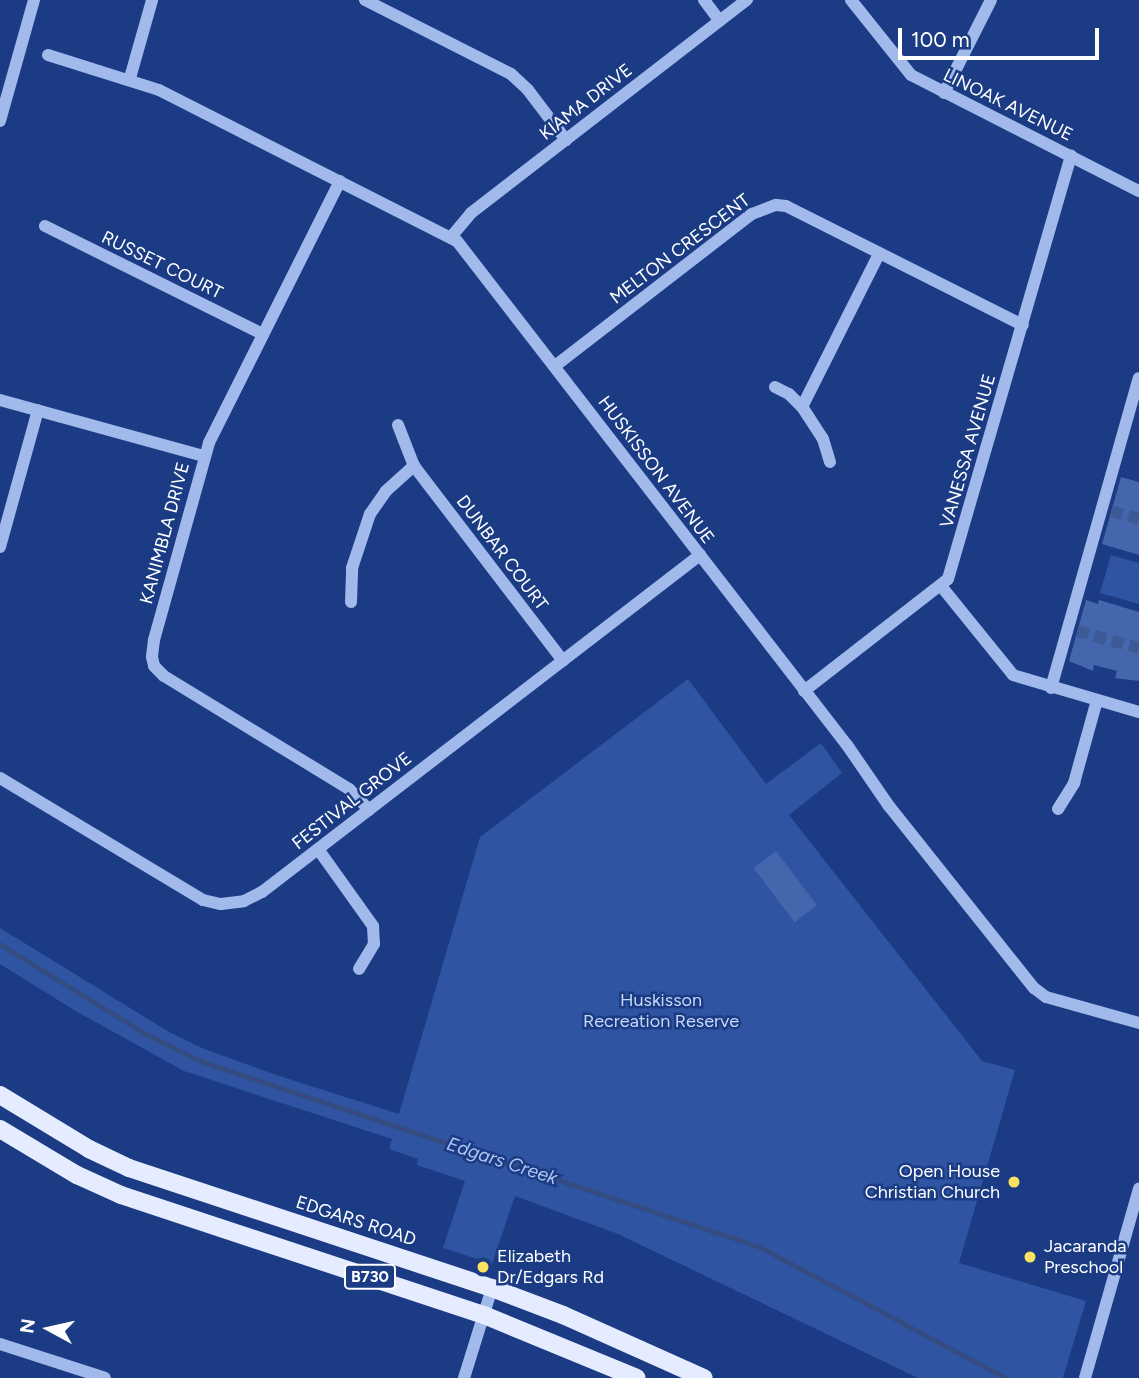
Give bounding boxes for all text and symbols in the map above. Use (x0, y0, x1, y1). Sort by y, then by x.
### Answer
scale bar (901, 14, 1102, 58)
text: 100 m (911, 27, 970, 52)
street label: KIAMA DRIVE (535, 59, 637, 145)
street label: LINOAK AVENUE (940, 64, 1076, 146)
street label: MELTON CRESCENT (606, 189, 754, 309)
street label: RUSSET COURT (98, 226, 226, 304)
street label: VANESSA AVENUE (936, 372, 1000, 530)
street label: HUSKISSON AVENUE (593, 392, 719, 548)
street label: KANIMBLA DRIVE (136, 460, 194, 606)
street label: DUNBAR COURT (452, 491, 552, 615)
street label: FESTIVAL GROVE (288, 748, 416, 854)
park label: Huskisson Recreation Reserve (583, 990, 739, 1032)
water label: Edgars Creek (444, 1132, 560, 1190)
place label: Open House Christian Church (865, 1161, 1000, 1204)
marker: Open House Christian Church (1006, 1174, 1022, 1190)
street label: EDGARS ROAD (293, 1191, 419, 1251)
place label: Jacaranda Preschool (1044, 1236, 1126, 1278)
place label: Elizabeth Dr/Edgars Rd (497, 1246, 604, 1288)
marker: Jacaranda Preschool (1022, 1249, 1038, 1265)
marker: Elizabeth Dr/Edgars Rd (475, 1259, 491, 1275)
road number: B730 (344, 1264, 396, 1289)
north arrow (14, 1294, 84, 1364)
text: N (15, 1317, 40, 1335)

